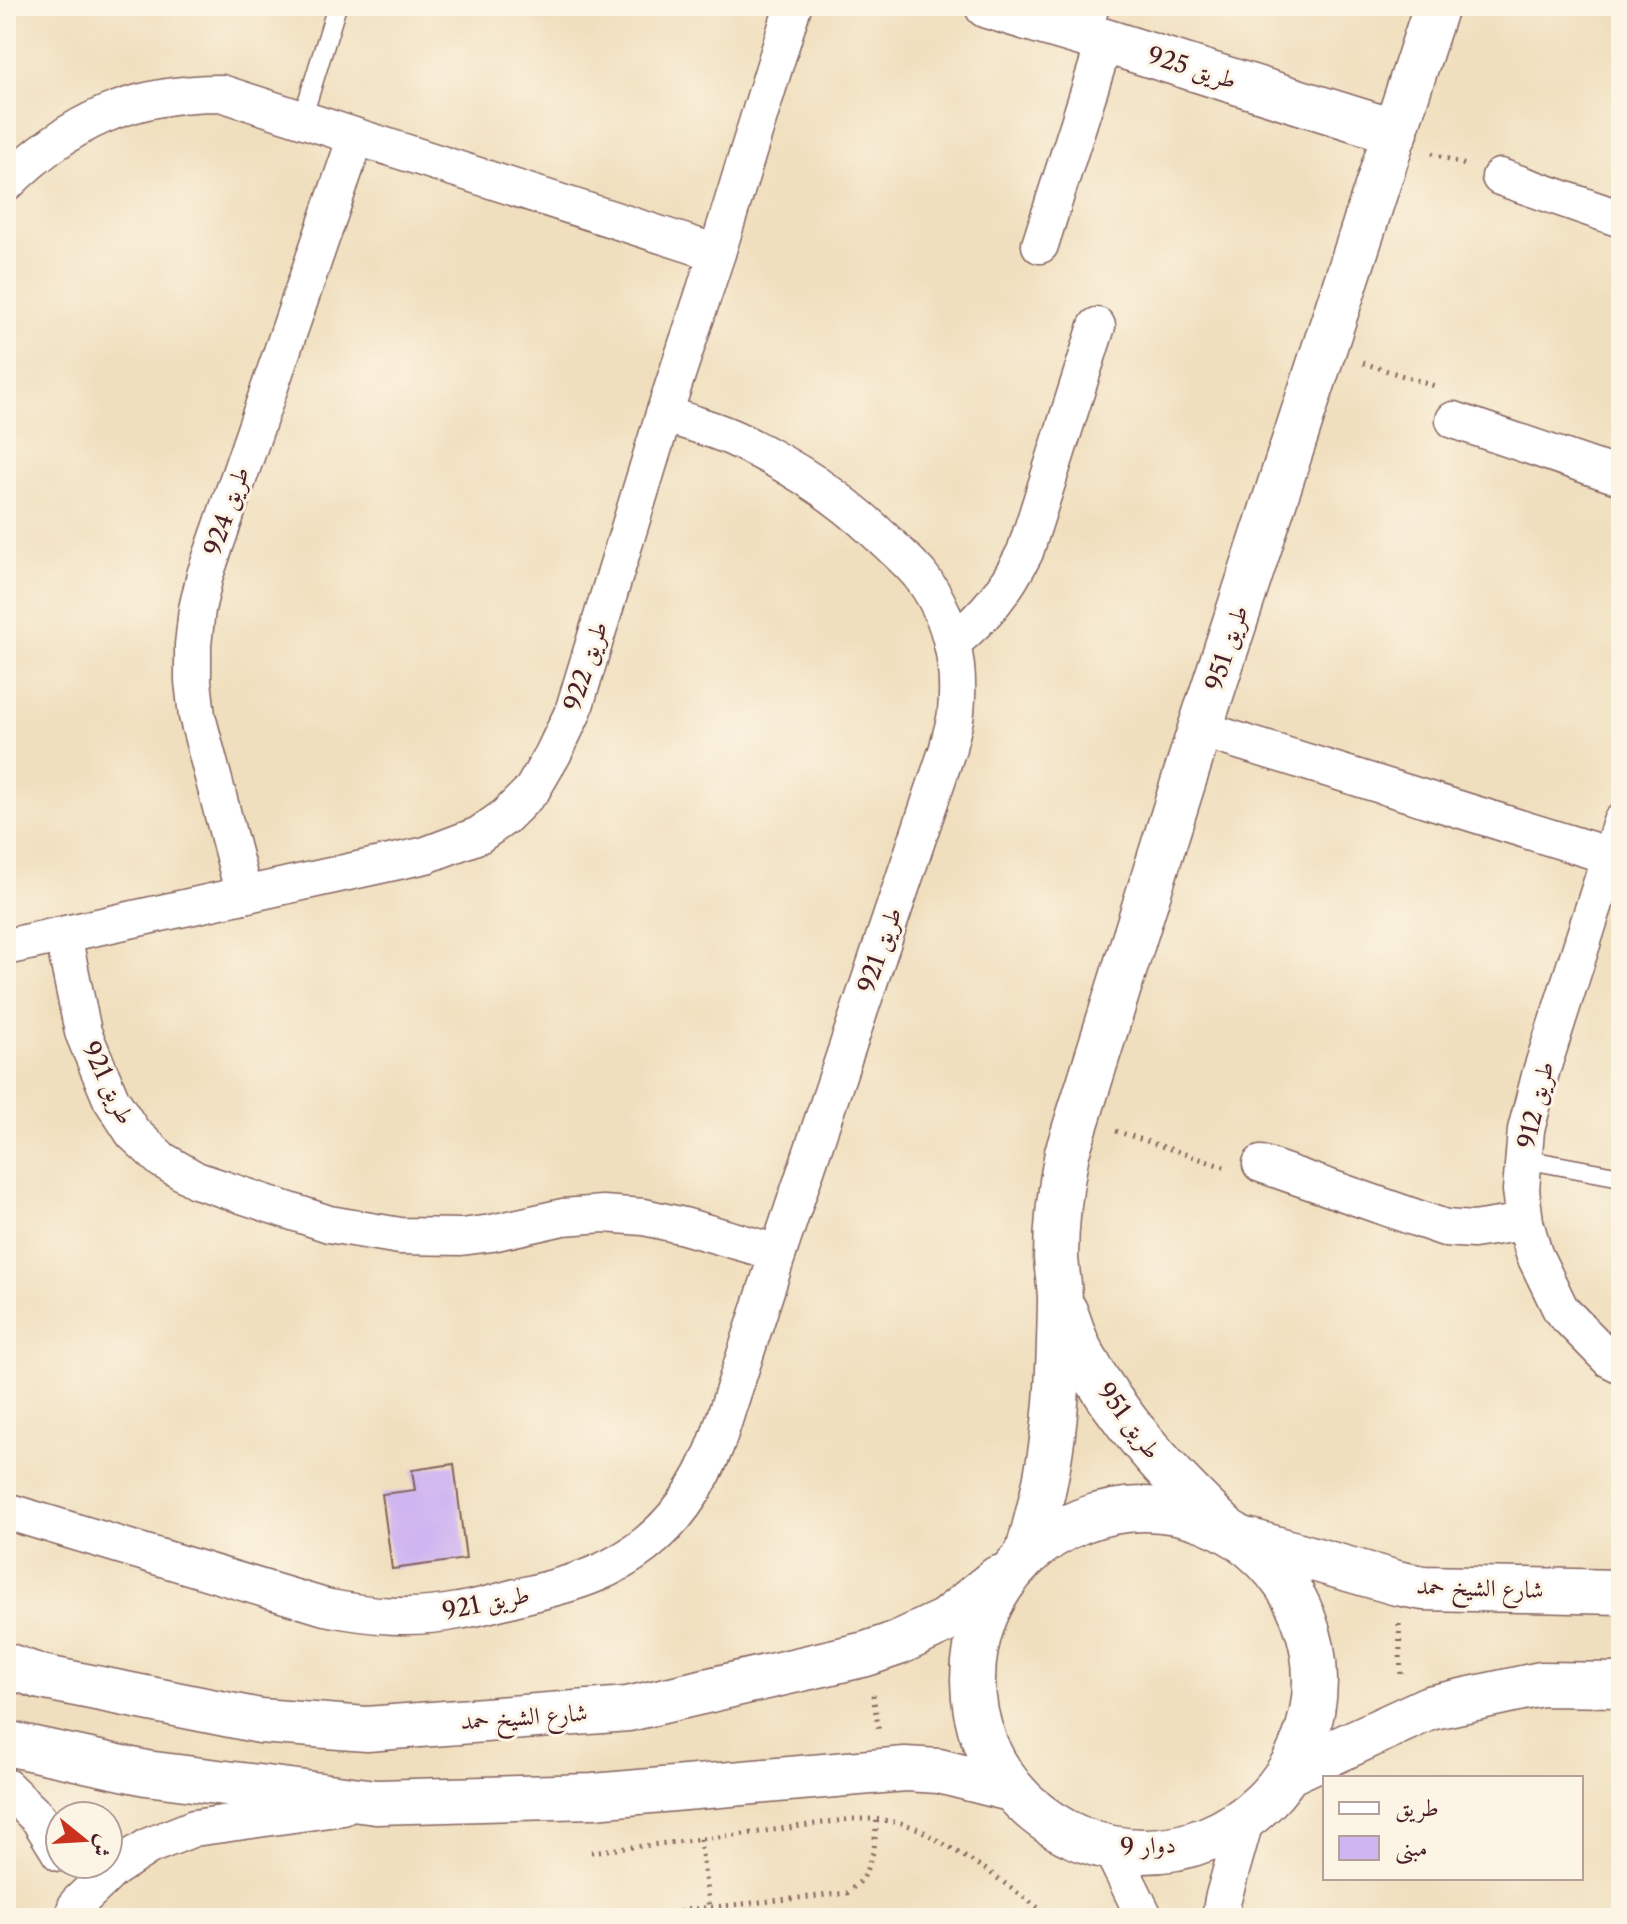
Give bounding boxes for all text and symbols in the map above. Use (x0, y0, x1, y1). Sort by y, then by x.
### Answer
street label: طريق 925 (1144, 40, 1240, 96)
street label: طريق 924 (198, 463, 256, 559)
street label: طريق 951 (1199, 602, 1255, 694)
street label: طريق 922 (558, 618, 614, 714)
street label: طريق 921 (851, 903, 909, 997)
street label: طريق 921 (75, 1037, 141, 1129)
street label: طريق 912 (1511, 1059, 1561, 1151)
street label: طريق 951 (1091, 1377, 1167, 1465)
street label: شارع الشيخ حمد (1416, 1571, 1544, 1611)
street label: طريق 921 (440, 1579, 532, 1627)
street label: شارع الشيخ حمد (459, 1698, 589, 1742)
legend (1323, 1776, 1583, 1880)
text: طريق (1395, 1793, 1439, 1823)
north arrow (44, 1800, 124, 1880)
street label: دوار 9 (1119, 1830, 1177, 1861)
text: ش (86, 1831, 119, 1861)
text: مبنى (1395, 1833, 1428, 1865)

